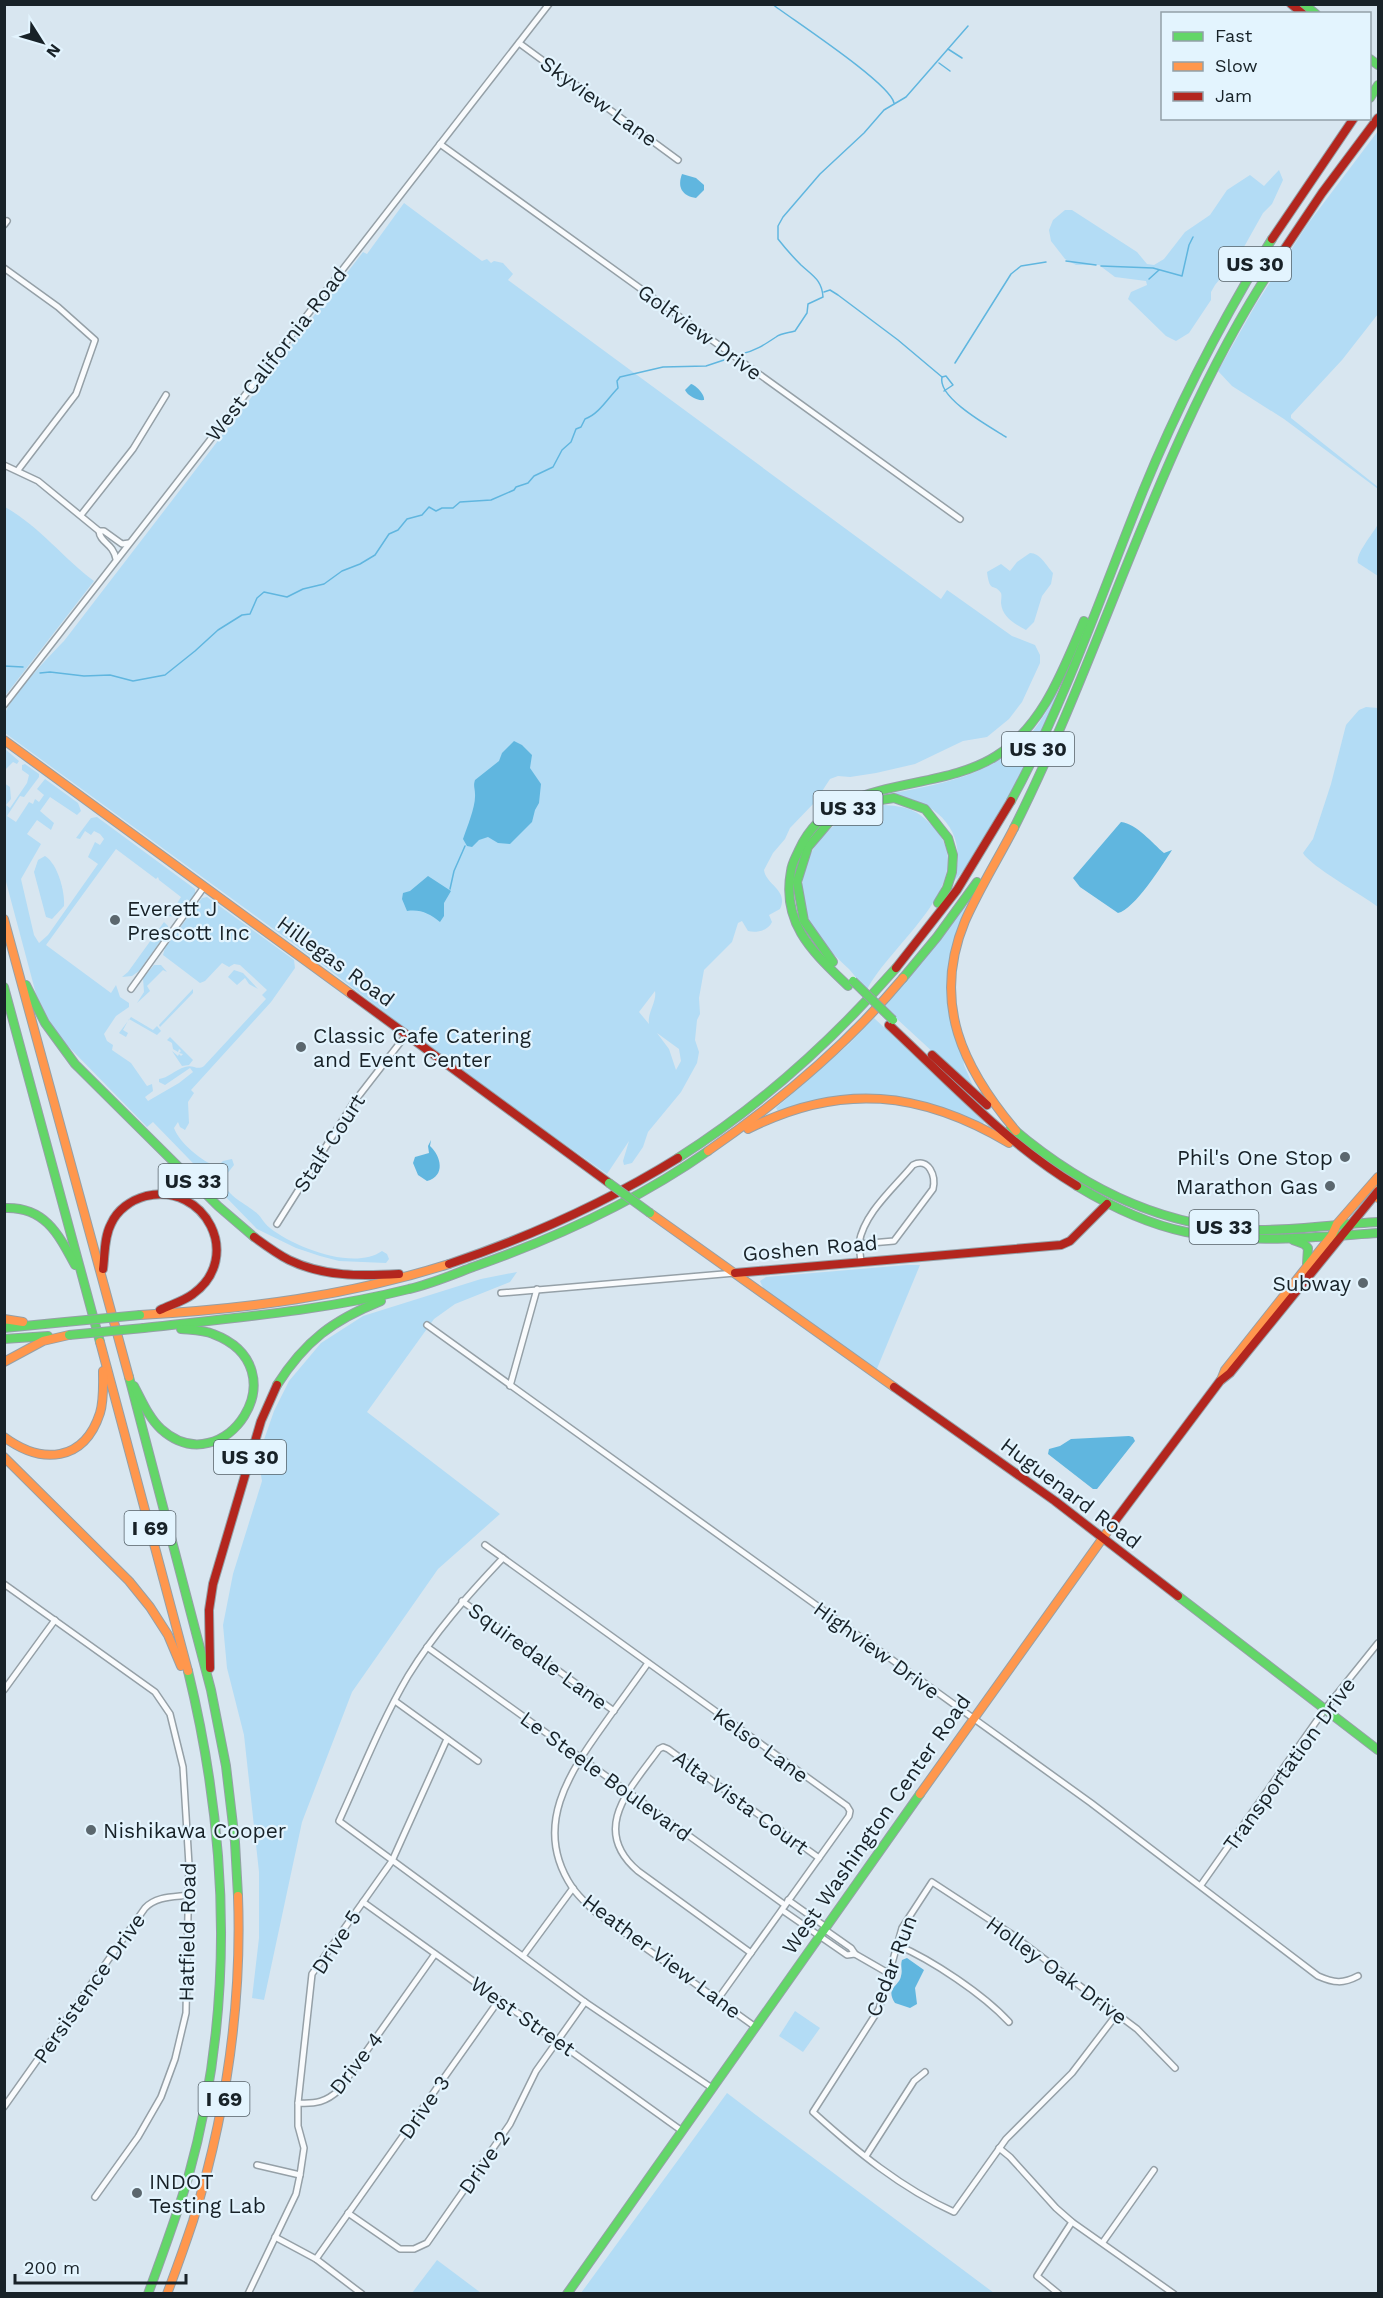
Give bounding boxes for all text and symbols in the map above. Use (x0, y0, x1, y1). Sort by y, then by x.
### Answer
north arrow (12, 12, 72, 72)
legend (1161, 12, 1371, 120)
text: Fast (1215, 25, 1253, 46)
text: N (42, 40, 65, 61)
street label: Skyview Lane (536, 50, 662, 152)
text: Slow (1215, 55, 1258, 76)
text: Jam (1215, 85, 1252, 106)
road number: US 30 (1219, 247, 1291, 281)
street label: West California Road (200, 262, 352, 446)
street label: Golfview Drive (633, 279, 767, 385)
road number: US 30 (1002, 732, 1074, 766)
road number: US 33 (814, 791, 882, 825)
place label: Everett J Prescott Inc (127, 896, 250, 945)
street label: Hillegas Road (273, 910, 399, 1012)
marker: Everett J Prescott Inc (108, 913, 122, 927)
place label: Classic Cafe Catering and Event Center (313, 1023, 532, 1072)
marker: Classic Cafe Catering and Event Center (294, 1040, 308, 1054)
street label: Stalf Court (288, 1089, 370, 1197)
place label: Phil's One Stop (1177, 1145, 1333, 1170)
marker: Phil's One Stop (1338, 1150, 1352, 1164)
road number: US 33 (158, 1164, 228, 1198)
place label: Marathon Gas (1176, 1174, 1318, 1199)
marker: Marathon Gas (1323, 1179, 1337, 1193)
road number: US 33 (1190, 1210, 1258, 1244)
street label: Goshen Road (741, 1230, 879, 1266)
place label: Subway (1272, 1271, 1351, 1296)
marker: Subway (1356, 1276, 1370, 1290)
street label: Huguenard Road (996, 1432, 1146, 1554)
road number: US 30 (214, 1440, 286, 1474)
road number: I 69 (124, 1511, 176, 1545)
street label: Highview Drive (809, 1596, 945, 1704)
street label: Squiredale Lane (464, 1597, 612, 1715)
street label: Transportation Drive (1218, 1672, 1360, 1856)
street label: West Washington Center Road (776, 1689, 976, 1959)
street label: Kelso Lane (708, 1702, 814, 1788)
street label: Le Steele Boulevard (516, 1706, 696, 1846)
street label: Alta Vista Court (669, 1745, 814, 1859)
place label: Nishikawa Cooper (103, 1818, 287, 1843)
marker: Nishikawa Cooper (84, 1823, 98, 1837)
street label: Hatfield Road (173, 1862, 201, 2002)
street label: Heather View Lane (578, 1888, 746, 2024)
street label: Drive 5 (306, 1905, 366, 1979)
street label: Persistence Drive (28, 1908, 150, 2068)
street label: Holley Oak Drive (982, 1910, 1132, 2030)
street label: Cedar Run (860, 1912, 922, 2020)
street label: West Street (466, 1971, 580, 2061)
street label: Drive 4 (324, 2027, 388, 2099)
street label: Drive 3 (393, 2070, 455, 2144)
road number: I 69 (198, 2082, 250, 2116)
street label: Drive 2 (453, 2125, 515, 2199)
place label: INDOT Testing Lab (149, 2169, 266, 2218)
marker: INDOT Testing Lab (130, 2186, 144, 2200)
scale bar (15, 2247, 186, 2285)
text: 200 m (24, 2257, 80, 2278)

